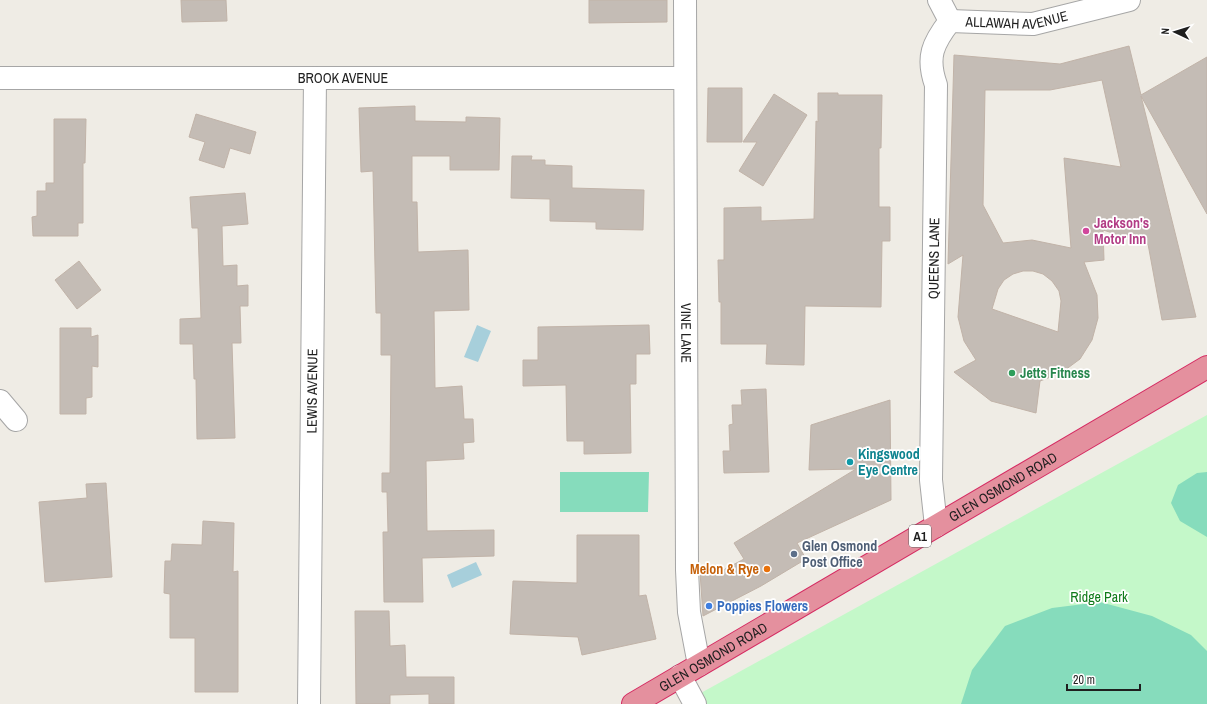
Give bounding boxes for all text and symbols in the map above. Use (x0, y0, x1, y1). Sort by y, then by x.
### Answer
street label: ALLAWAH AVENUE (964, 7, 1070, 33)
north arrow (1155, 12, 1195, 52)
text: N (1158, 28, 1172, 35)
street label: BROOK AVENUE (298, 69, 388, 87)
place label: Jackson's Motor Inn (1094, 214, 1149, 248)
street label: QUEENS LANE (924, 217, 943, 299)
marker: Jackson's Motor Inn (1081, 226, 1091, 236)
street label: VINE LANE (677, 303, 695, 363)
street label: LEWIS AVENUE (303, 349, 321, 433)
place label: Jetts Fitness (1020, 364, 1090, 382)
marker: Jetts Fitness (1007, 368, 1017, 378)
place label: Kingswood Eye Centre (858, 445, 920, 479)
street label: GLEN OSMOND ROAD (946, 448, 1060, 526)
marker: Kingswood Eye Centre (845, 457, 855, 467)
road number: A1 (909, 525, 931, 547)
place label: Glen Osmond Post Office (802, 537, 877, 571)
marker: Glen Osmond Post Office (789, 549, 799, 559)
place label: Melon & Rye (690, 560, 759, 578)
marker: Melon & Rye (762, 564, 772, 574)
park label: Ridge Park (1070, 588, 1128, 606)
place label: Poppies Flowers (717, 597, 808, 615)
marker: Poppies Flowers (704, 601, 714, 611)
street label: GLEN OSMOND ROAD (656, 618, 771, 696)
scale bar (1067, 666, 1140, 692)
text: 20 m (1073, 672, 1095, 688)

